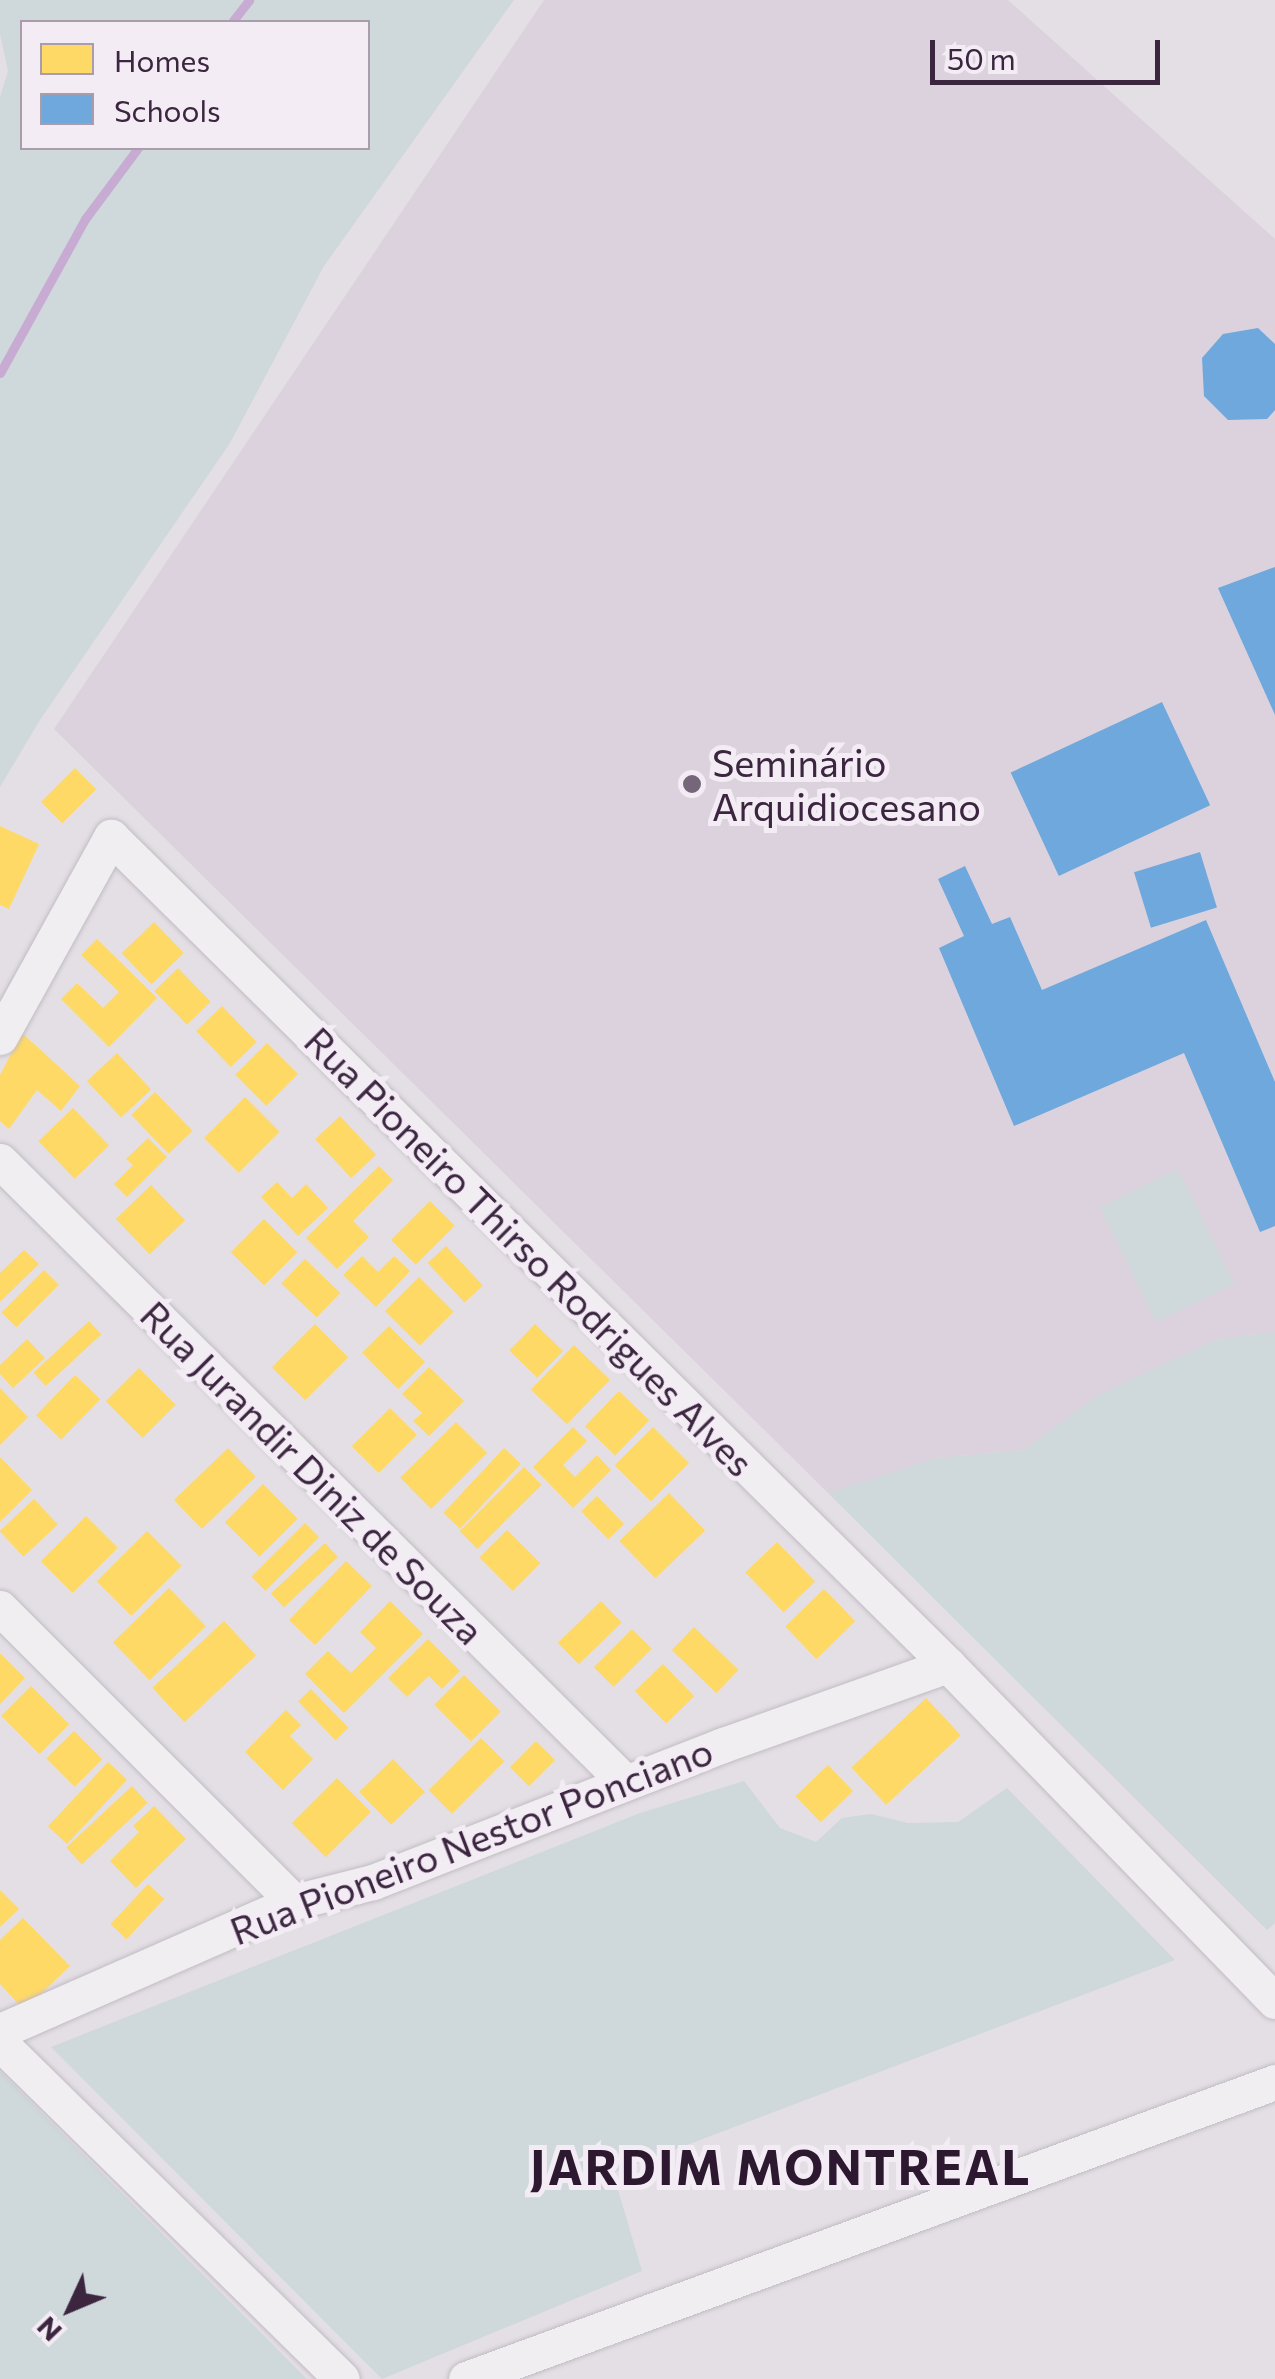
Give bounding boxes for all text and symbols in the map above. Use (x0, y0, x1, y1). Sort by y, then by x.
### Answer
legend (20, 20, 370, 150)
scale bar (935, 20, 1165, 82)
text: 50 m (947, 39, 1016, 76)
text: Homes (114, 41, 210, 78)
text: Schools (114, 91, 221, 128)
place label: Seminário Arquidiocesano (712, 739, 981, 828)
marker: Seminário Arquidiocesano (681, 773, 703, 795)
street label: Rua Pioneiro Thirso Rodrigues Alves (296, 1017, 764, 1485)
street label: Rua Jurandir Diniz de Souza (132, 1291, 494, 1653)
street label: Rua Pioneiro Nestor Ponciano (223, 1727, 719, 1953)
district label: JARDIM MONTREAL (530, 2137, 1032, 2195)
north arrow (20, 2259, 120, 2359)
text: N (29, 2310, 68, 2349)

